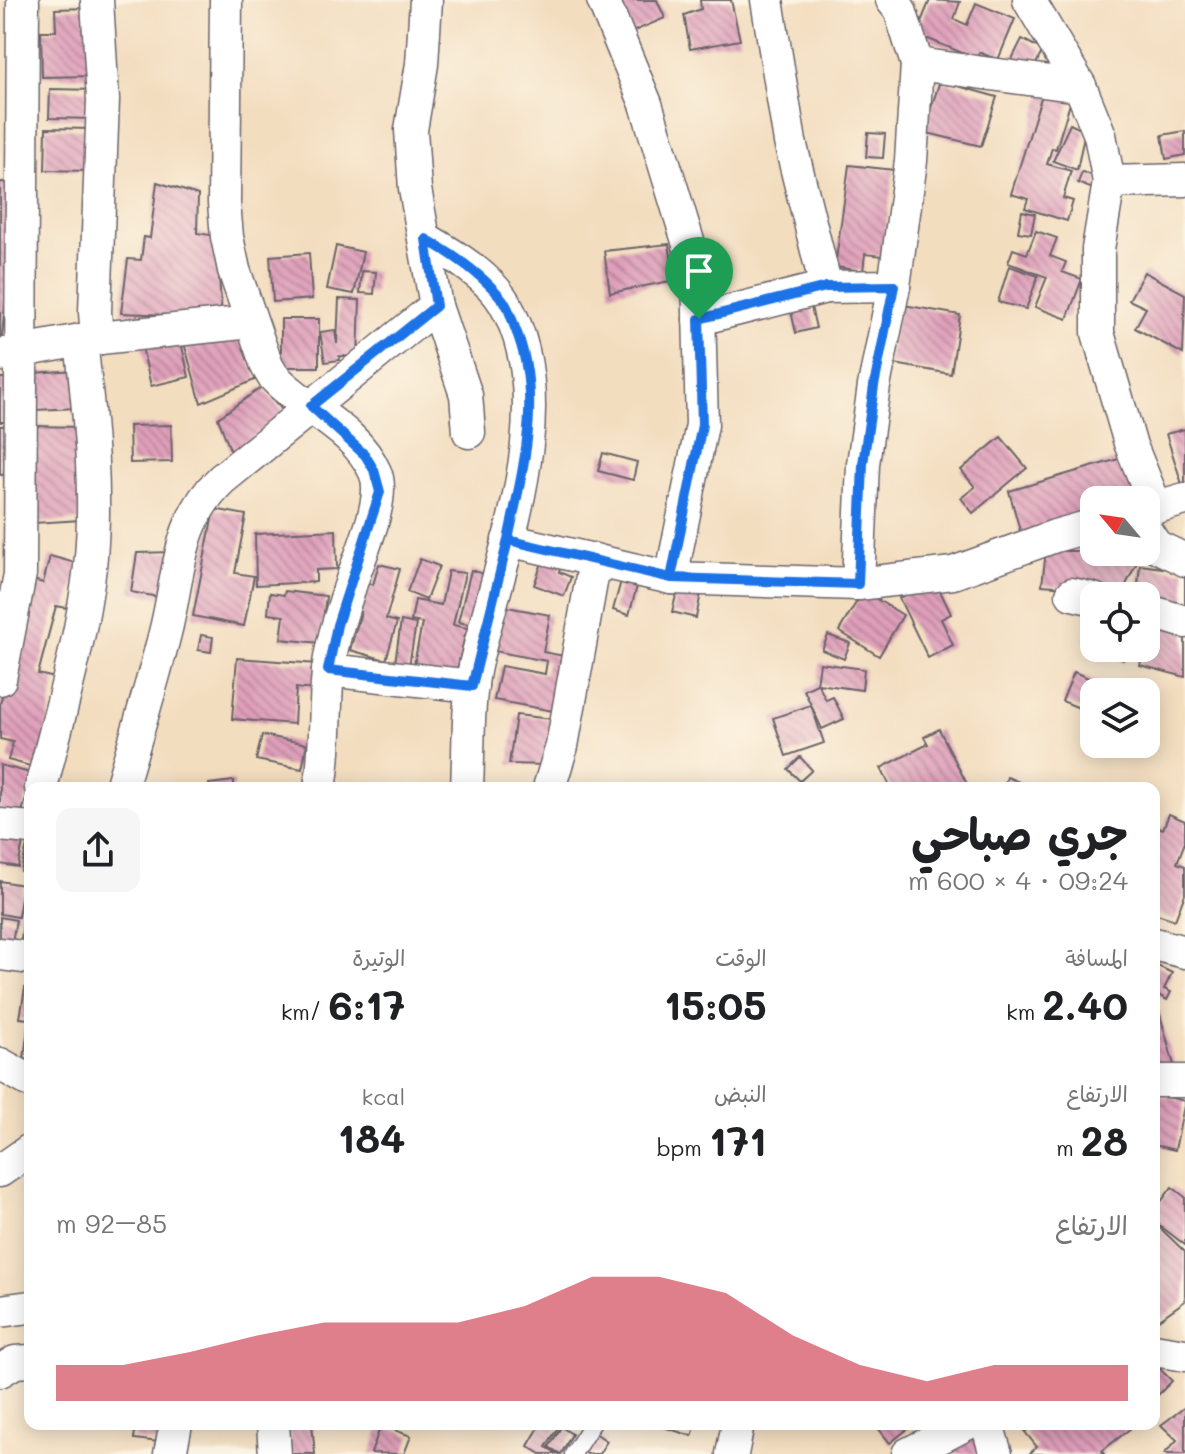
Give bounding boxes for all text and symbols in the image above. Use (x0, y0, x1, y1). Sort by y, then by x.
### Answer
pin (665, 237, 733, 319)
icon: arrive (677, 249, 721, 293)
north arrow (1080, 486, 1160, 566)
map controls (1080, 486, 1160, 758)
button: locate (1080, 582, 1160, 662)
button: layers (1080, 678, 1160, 758)
text: جري صباحي (911, 804, 1128, 861)
button: share (56, 808, 140, 892)
text: 09:24 · 4 × 600 m (908, 863, 1128, 897)
text: الوتيرة (352, 943, 405, 972)
text: الوقت (715, 943, 767, 972)
text: المسافة (1065, 943, 1128, 972)
text: 6:17 (328, 978, 405, 1030)
text: 15:05 (664, 978, 767, 1030)
text: 2.40 (1042, 978, 1128, 1030)
text: /km (281, 997, 328, 1026)
text: km (1006, 997, 1042, 1026)
text: النبض (714, 1079, 767, 1108)
text: الارتفاع (1066, 1079, 1128, 1108)
text: kcal (361, 1082, 405, 1111)
text: 184 (337, 1111, 405, 1163)
text: 171 (709, 1114, 767, 1166)
text: 28 (1081, 1114, 1128, 1166)
text: bpm (657, 1133, 709, 1162)
text: m (1056, 1133, 1081, 1162)
text: 85–92 m (56, 1206, 167, 1240)
text: الارتفاع (1055, 1208, 1128, 1242)

